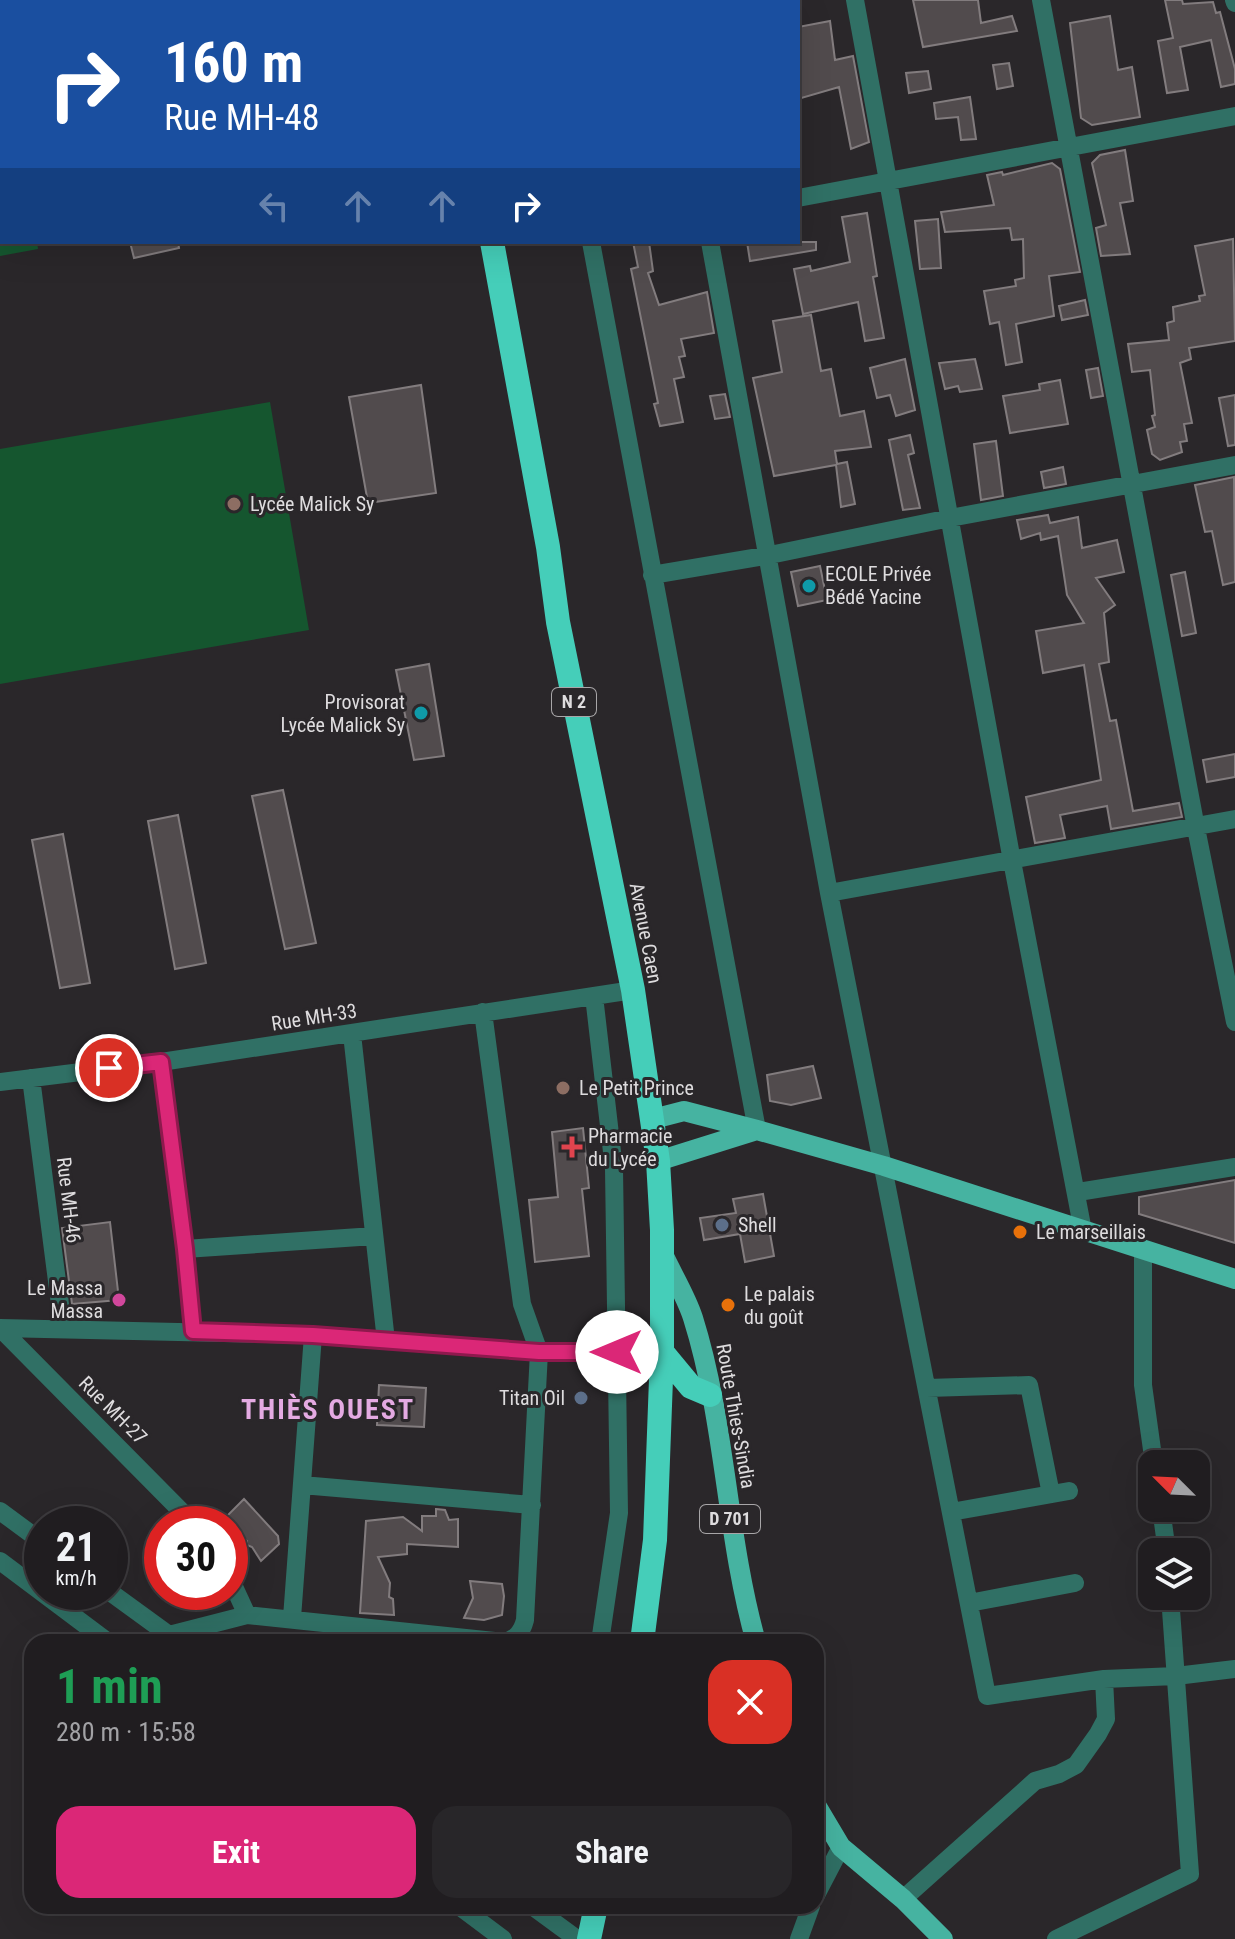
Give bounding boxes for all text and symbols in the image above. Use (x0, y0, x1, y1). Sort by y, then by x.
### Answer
text: 160 m (164, 30, 303, 96)
icon: right (32, 32, 136, 136)
text: Rue MH-48 (164, 97, 320, 139)
icon: left (252, 184, 296, 228)
icon: ahead (336, 184, 380, 228)
icon: ahead (420, 184, 464, 228)
icon: right (504, 184, 548, 228)
place label: Lycée Malick Sy (250, 492, 374, 516)
marker: Lycée Malick Sy (225, 495, 243, 513)
place label: ECOLE Privée Bédé Yacine (825, 562, 931, 609)
marker: ECOLE Privée Bédé Yacine (800, 577, 818, 595)
road number: N 2 (552, 688, 596, 716)
place label: Provisorat Lycée Malick Sy (281, 690, 405, 737)
marker: Provisorat Lycée Malick Sy (412, 704, 430, 722)
street label: Avenue Caen (624, 881, 668, 985)
street label: Rue MH-33 (269, 998, 359, 1036)
pin (75, 1034, 143, 1102)
icon: arrive (87, 1046, 131, 1090)
place label: Le Petit Prince (579, 1076, 694, 1100)
marker: Le Petit Prince (554, 1079, 572, 1097)
place label: Pharmacie du Lycée (588, 1124, 672, 1171)
marker: Pharmacie du Lycée (563, 1138, 581, 1156)
street label: Rue MH-46 (52, 1156, 86, 1244)
place label: Shell (738, 1213, 777, 1237)
marker: Shell (713, 1216, 731, 1234)
place label: Le marseillais (1036, 1220, 1146, 1244)
marker: Le marseillais (1011, 1223, 1029, 1241)
place label: Le Massa Massa (27, 1276, 103, 1323)
place label: Le palais du goût (744, 1282, 815, 1329)
marker: Le Massa Massa (110, 1291, 128, 1309)
marker: Le palais du goût (719, 1296, 737, 1314)
position arrow (575, 1310, 659, 1394)
street label: Route Thies-Sindia (711, 1342, 761, 1490)
street label: Rue MH-27 (74, 1371, 152, 1449)
place label: Titan Oil (499, 1386, 565, 1410)
marker: Titan Oil (572, 1389, 590, 1407)
district label: THIÈS OUEST (241, 1393, 415, 1426)
north arrow (1138, 1450, 1210, 1522)
map controls (1138, 1450, 1210, 1610)
road number: D 701 (700, 1505, 760, 1533)
speed limit sign: 30 (144, 1506, 248, 1610)
text: 21 (56, 1524, 96, 1571)
button: layers (1138, 1538, 1210, 1610)
text: km/h (55, 1566, 97, 1590)
text: 1 min (56, 1658, 163, 1715)
button: close (708, 1660, 792, 1744)
text: 280 m · 15:58 (56, 1717, 196, 1747)
button: Exit (56, 1806, 416, 1898)
button: Share (432, 1806, 792, 1898)

